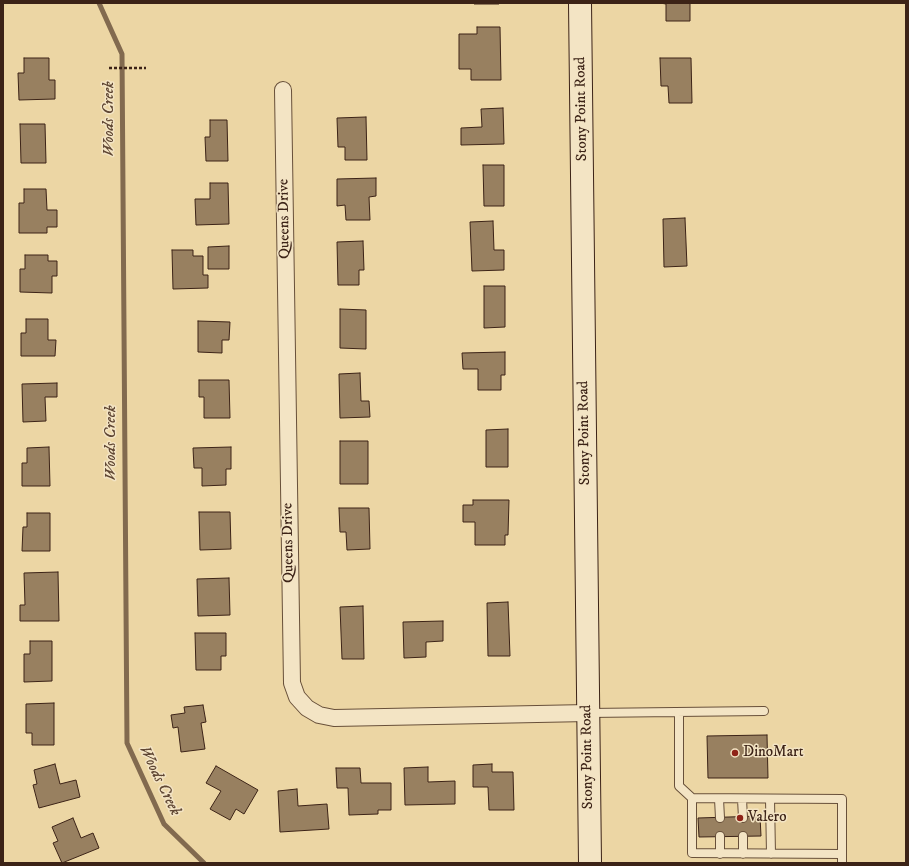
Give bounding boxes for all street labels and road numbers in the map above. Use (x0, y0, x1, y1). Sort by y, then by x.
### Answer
street label: Stony Point Road (572, 57, 592, 161)
street label: Queens Drive (275, 179, 295, 259)
street label: Stony Point Road (575, 381, 595, 485)
street label: Queens Drive (279, 503, 299, 583)
street label: Stony Point Road (578, 705, 598, 809)

